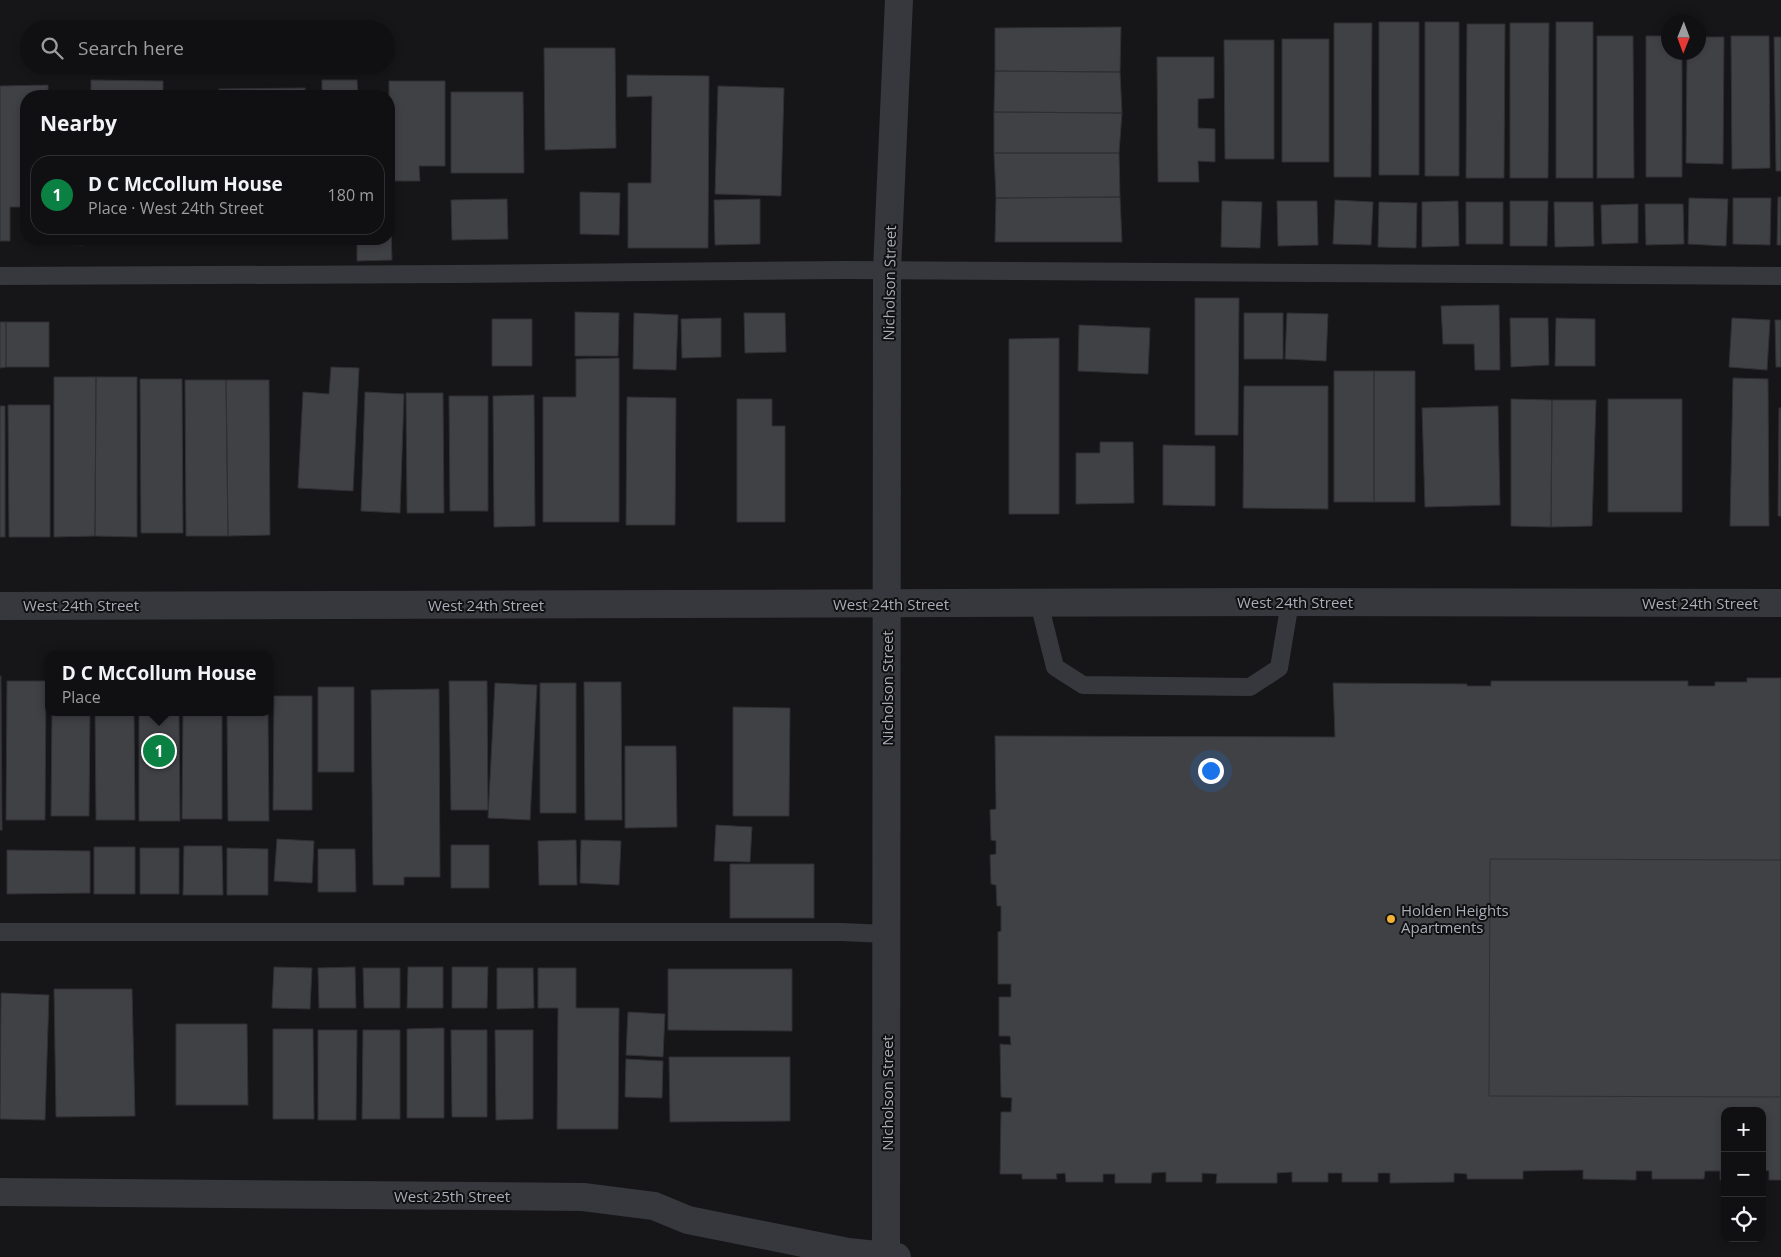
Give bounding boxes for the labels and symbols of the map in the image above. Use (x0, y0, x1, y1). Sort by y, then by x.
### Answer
north arrow (1661, 15, 1706, 60)
street label: Nicholson Street (878, 225, 900, 341)
street label: West 24th Street (1237, 592, 1353, 612)
street label: West 24th Street (1642, 593, 1758, 613)
street label: West 24th Street (833, 594, 949, 614)
street label: West 24th Street (23, 595, 139, 615)
street label: West 24th Street (428, 595, 544, 615)
street label: Nicholson Street (877, 630, 897, 746)
pin: 1 (143, 732, 175, 770)
your location (1198, 758, 1224, 784)
place label: Holden Heights Apartments (1401, 900, 1509, 937)
marker: Holden Heights Apartments (1385, 913, 1397, 925)
street label: Nicholson Street (877, 1035, 897, 1151)
street label: West 25th Street (394, 1186, 510, 1206)

